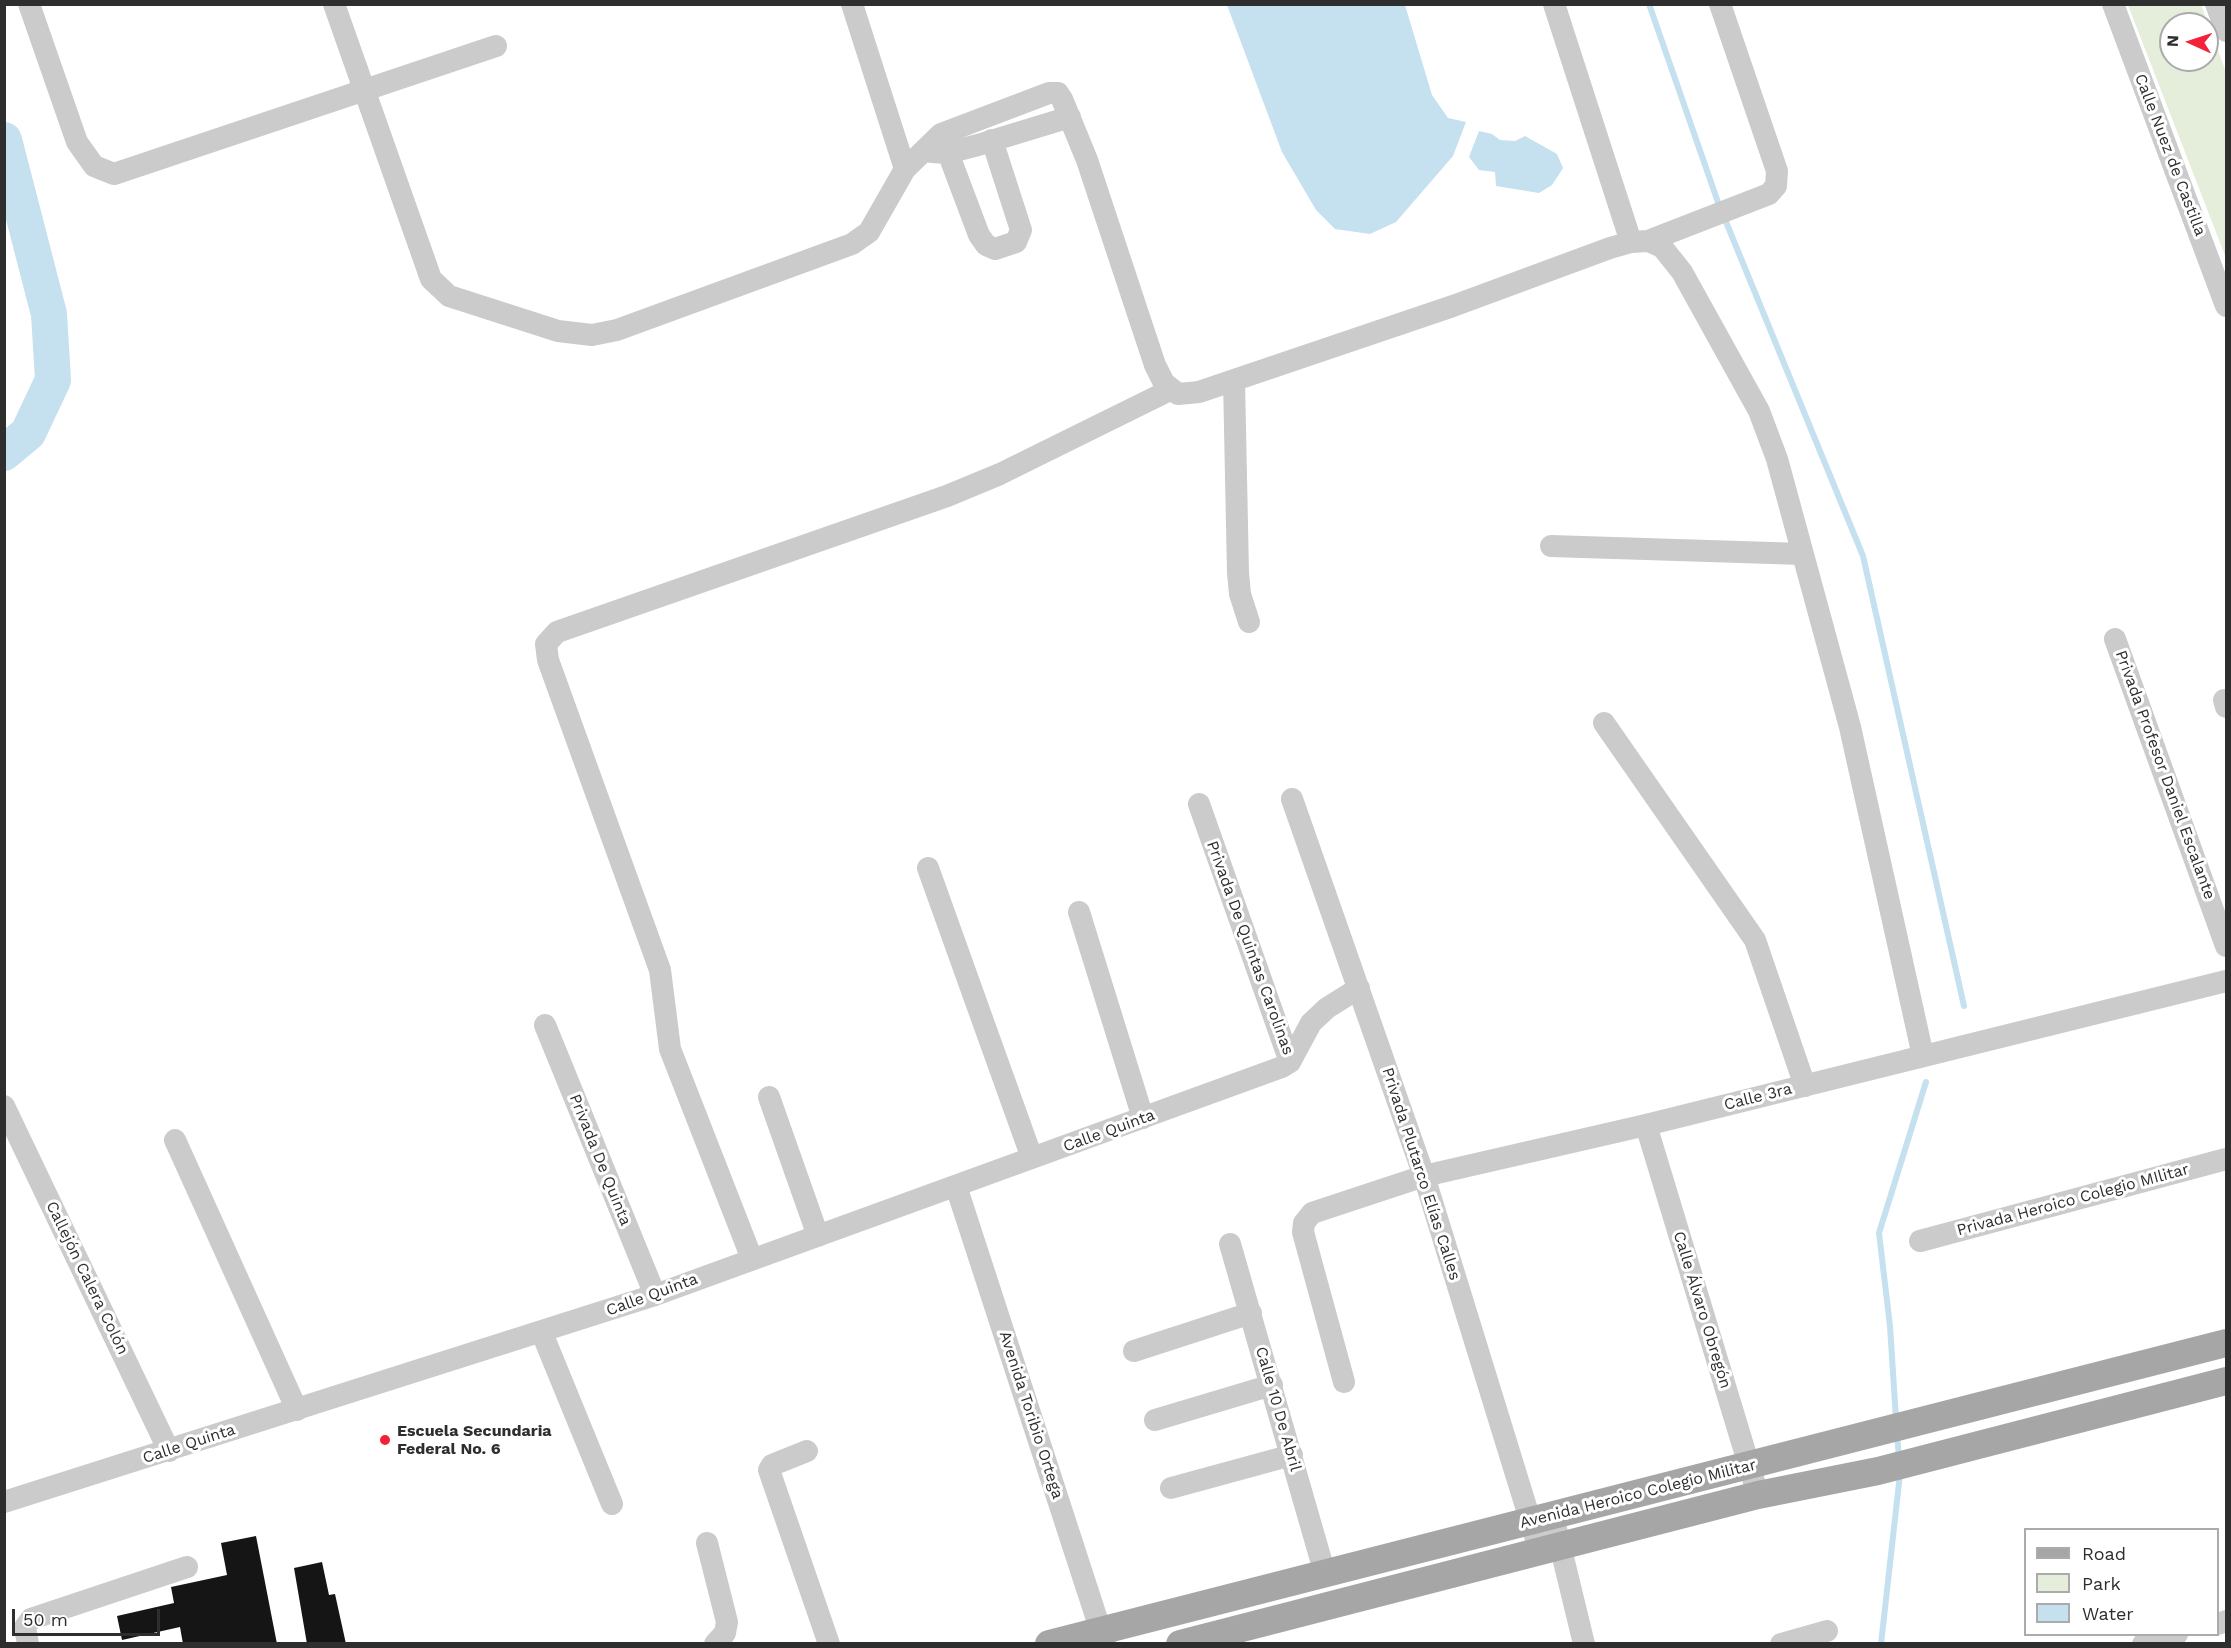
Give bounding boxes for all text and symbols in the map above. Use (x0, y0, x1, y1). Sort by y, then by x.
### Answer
north arrow (2159, 12, 2219, 72)
text: N (2163, 35, 2182, 48)
street label: Calle Nuez de Castilla (2130, 71, 2210, 239)
street label: Privada Profesor Daniel Escalante (2111, 648, 2219, 902)
street label: Privada De Quintas Carolinas (1202, 838, 1298, 1058)
street label: Privada Plutarco Elías Calles (1377, 1065, 1465, 1283)
street label: Calle 3ra (1722, 1079, 1794, 1115)
street label: Privada De Quinta (565, 1091, 635, 1229)
street label: Calle Quinta (1061, 1106, 1157, 1156)
street label: Privada Heroico Colegio MIlitar (1955, 1160, 2191, 1240)
street label: Callejón Calera Colón (41, 1198, 133, 1358)
street label: Calle Álvaro Obregón (1669, 1229, 1735, 1391)
street label: Calle Quinta (604, 1270, 700, 1320)
street label: Avenida Toribio Ortega (995, 1329, 1067, 1501)
street label: Calle 10 De Abril (1251, 1345, 1305, 1473)
street label: Calle Quinta (140, 1420, 238, 1468)
place label: Escuela Secundaria Federal No. 6 (397, 1421, 552, 1459)
marker: Escuela Secundaria Federal No. 6 (378, 1433, 392, 1447)
street label: Avenida Heroico Colegio Militar (1518, 1455, 1758, 1533)
legend (2024, 1528, 2219, 1636)
text: Road (2082, 1543, 2126, 1564)
text: Park (2082, 1573, 2121, 1594)
scale bar (15, 1597, 164, 1635)
text: Water (2082, 1603, 2134, 1624)
text: 50 m (23, 1609, 68, 1630)

